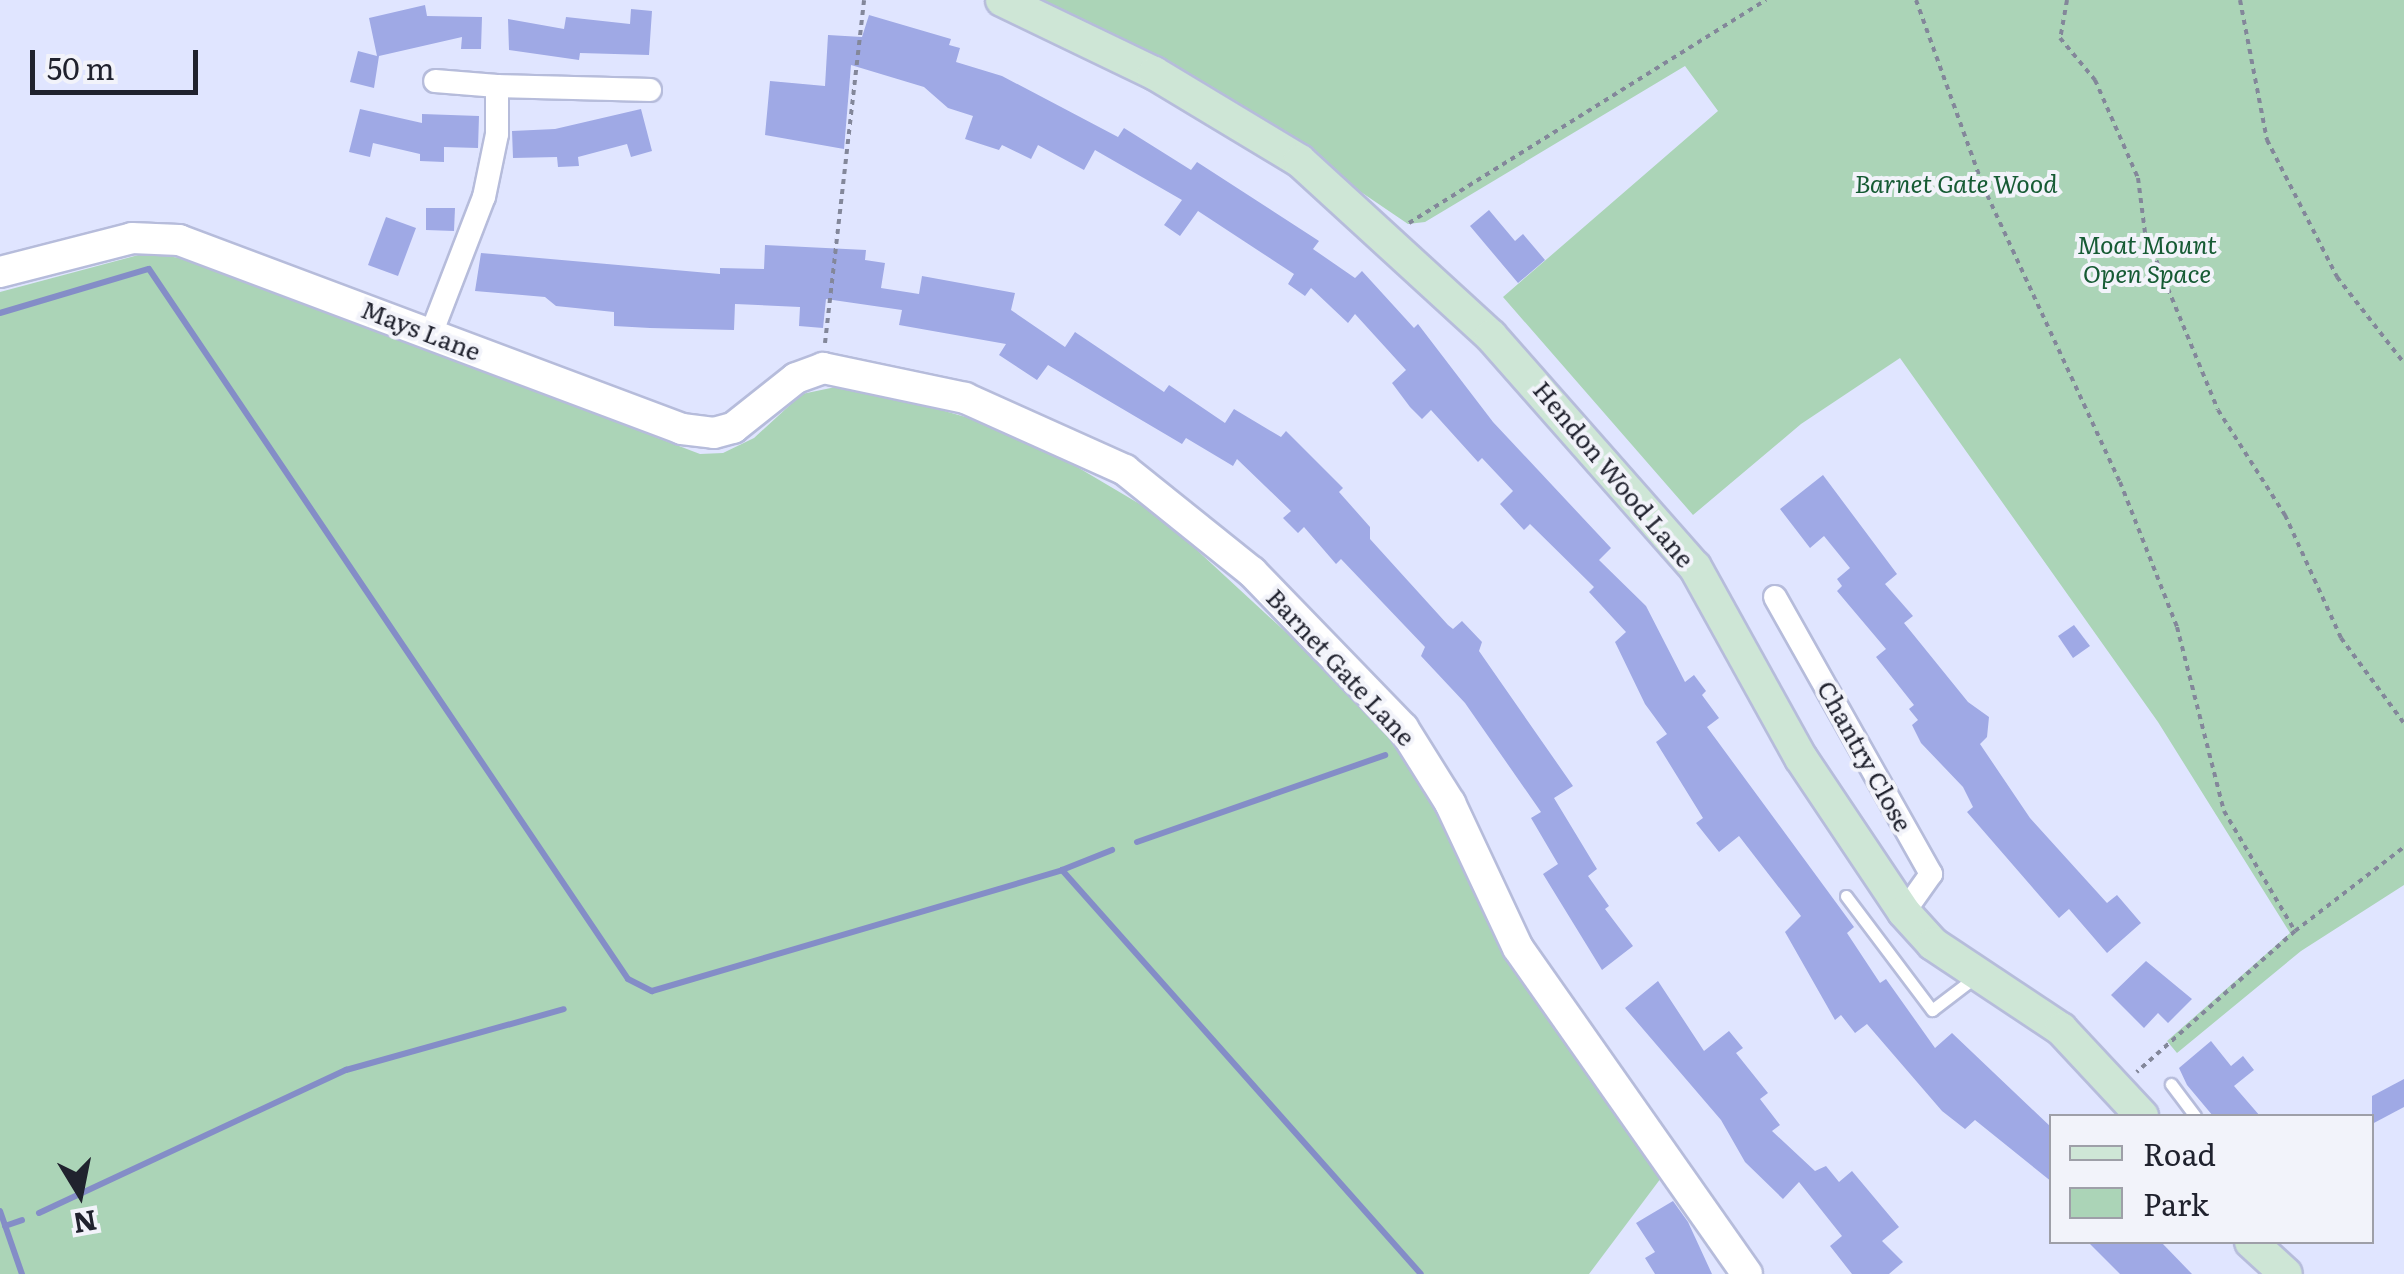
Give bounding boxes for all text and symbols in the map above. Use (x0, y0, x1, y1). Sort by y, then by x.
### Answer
scale bar (35, 30, 202, 92)
text: 50 m (47, 45, 115, 89)
park label: Barnet Gate Wood (1854, 168, 2058, 198)
park label: Moat Mount Open Space (2077, 230, 2217, 289)
street label: Mays Lane (357, 294, 485, 366)
street label: Hendon Wood Lane (1527, 375, 1701, 573)
street label: Barnet Gate Lane (1261, 582, 1421, 752)
street label: Chantry Close (1811, 675, 1919, 837)
legend (2049, 1114, 2374, 1244)
text: Road (2143, 1131, 2216, 1175)
north arrow (30, 1144, 130, 1244)
text: Park (2143, 1181, 2209, 1225)
text: N (70, 1201, 100, 1246)

